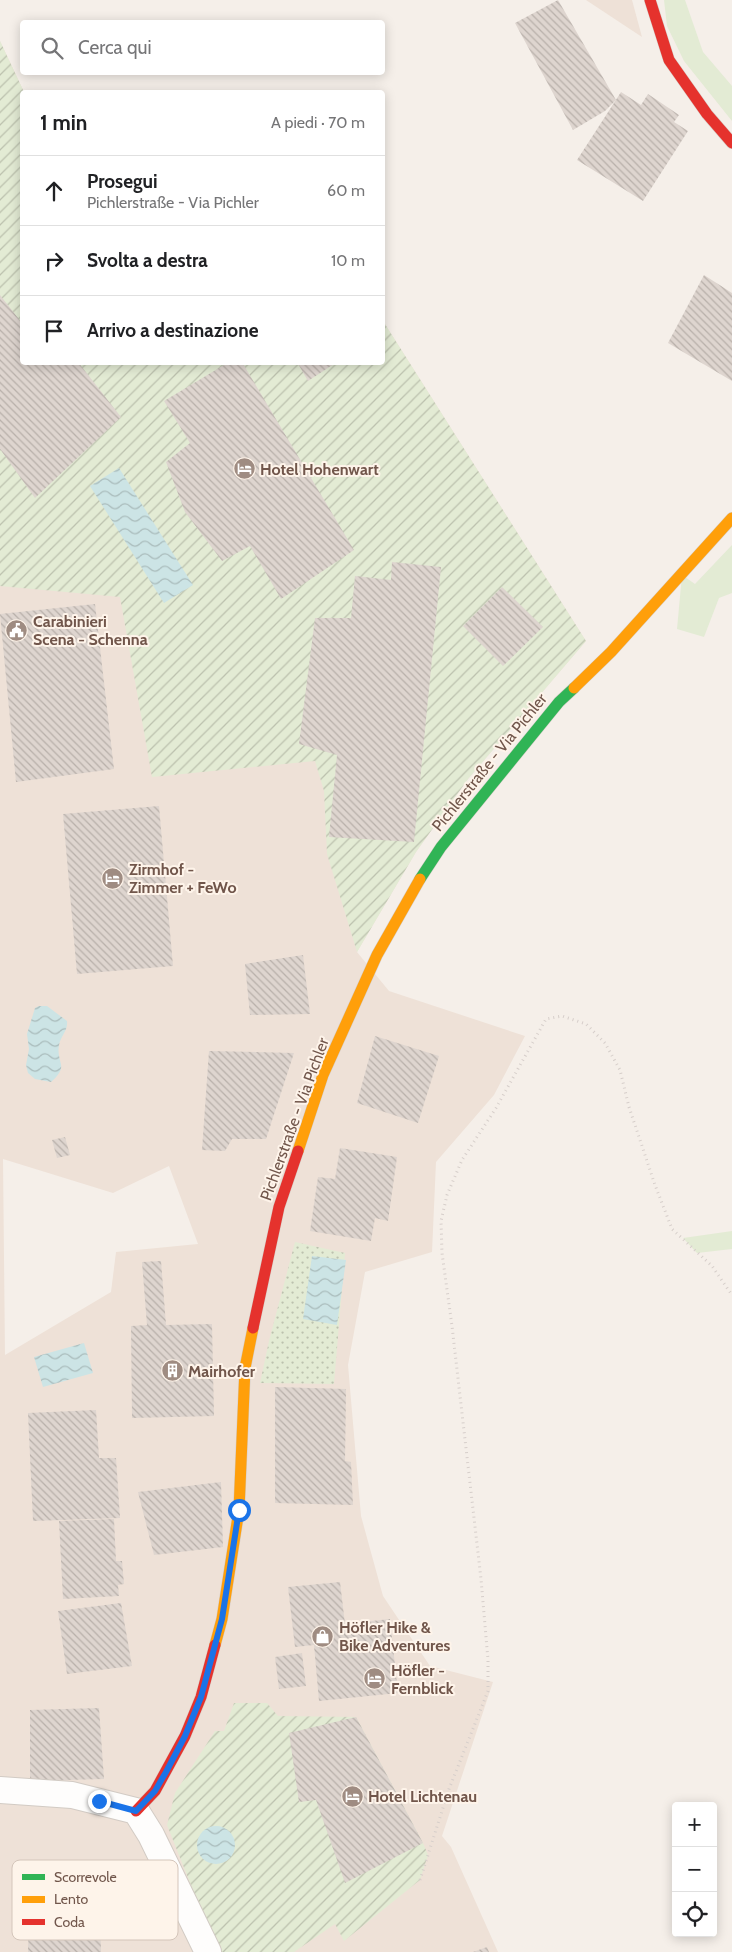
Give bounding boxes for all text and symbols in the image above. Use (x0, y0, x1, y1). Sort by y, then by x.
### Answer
search box (20, 20, 385, 75)
icon: search (38, 34, 66, 62)
text: Cerca qui (78, 36, 152, 59)
text: 1 min (40, 110, 87, 135)
text: A piedi · 70 m (271, 113, 365, 132)
text: Prosegui (87, 170, 158, 193)
icon: ahead (40, 177, 68, 205)
text: 60 m (327, 181, 365, 200)
text: Pichlerstraße - Via Pichler (87, 193, 259, 212)
icon: right (40, 247, 68, 275)
text: Svolta a destra (87, 249, 208, 272)
text: 10 m (331, 251, 365, 270)
icon: arrive (40, 317, 68, 345)
text: Arrivo a destinazione (87, 319, 258, 342)
hotel icon: Hotel Hohenwart (232, 457, 256, 481)
place label: Hotel Hohenwart (260, 460, 379, 479)
place label: Carabinieri Scena - Schenna (33, 612, 148, 649)
public building icon: Carabinieri Scena - Schenna (5, 618, 29, 642)
street label: Pichlerstraße - Via Pichler (428, 689, 551, 835)
place label: Zirmhof - Zimmer + FeWo (129, 860, 237, 897)
hotel icon: Zirmhof - Zimmer + FeWo (101, 866, 125, 890)
street label: Pichlerstraße - Via Pichler (256, 1034, 333, 1203)
building icon: Mairhofer (160, 1359, 184, 1383)
place label: Mairhofer (188, 1362, 256, 1381)
route start (228, 1499, 251, 1522)
place label: Höfler Hike & Bike Adventures (339, 1618, 450, 1655)
shop icon: Höfler Hike & Bike Adventures (311, 1624, 335, 1648)
place label: Höfler - Fernblick (391, 1661, 454, 1698)
hotel icon: Höfler - Fernblick (363, 1667, 387, 1691)
hotel icon: Hotel Lichtenau (340, 1784, 364, 1808)
place label: Hotel Lichtenau (368, 1787, 477, 1806)
route end (88, 1790, 111, 1813)
map controls (672, 1802, 717, 1937)
button: + (672, 1802, 717, 1847)
button: − (672, 1847, 717, 1892)
legend (12, 1860, 178, 1940)
text: Scorrevole (54, 1868, 117, 1886)
text: Lento (54, 1890, 88, 1908)
button: locate (672, 1892, 717, 1937)
text: Coda (54, 1913, 85, 1931)

